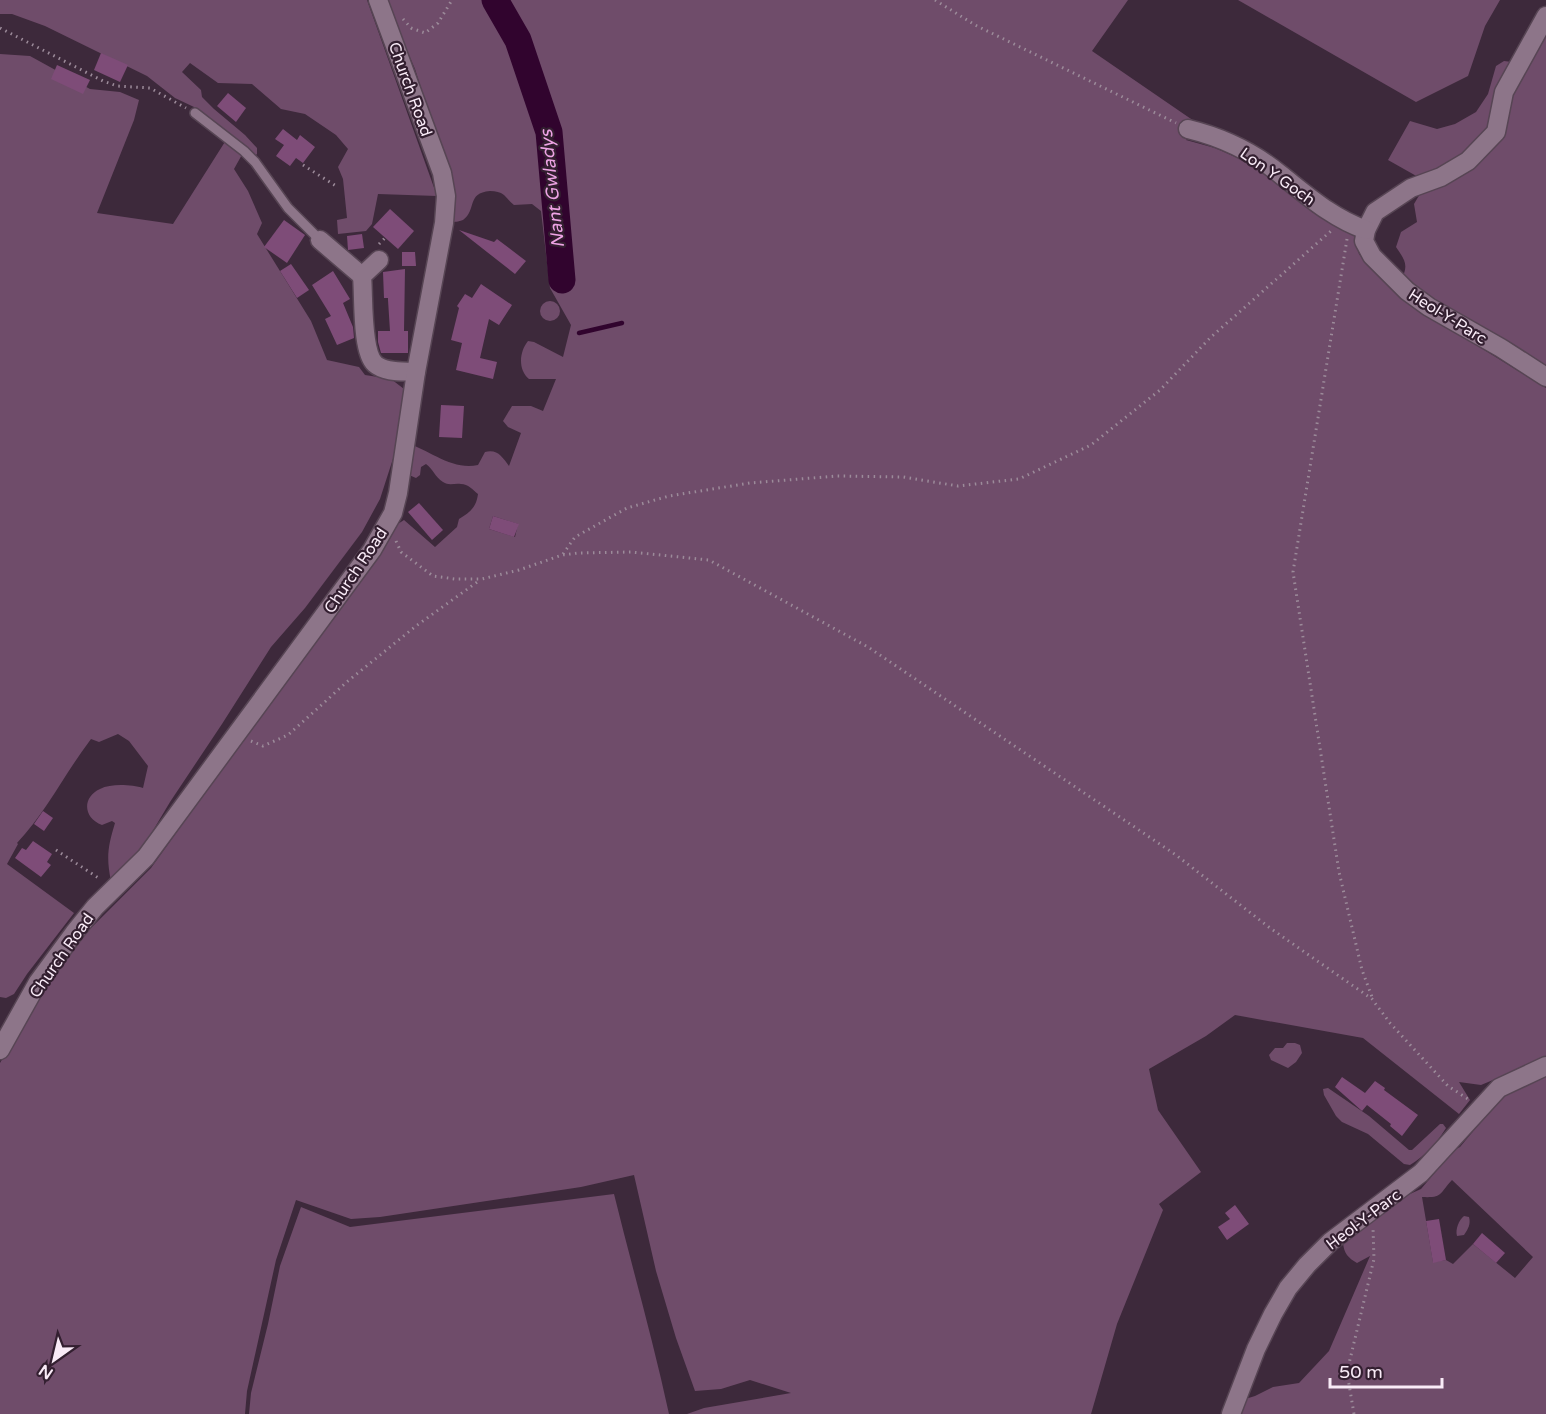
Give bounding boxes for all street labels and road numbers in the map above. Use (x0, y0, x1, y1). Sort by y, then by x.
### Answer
street label: Church Road (384, 39, 436, 139)
street label: Lon Y Goch (1236, 144, 1319, 210)
street label: Heol-Y-Parc (1405, 285, 1490, 349)
street label: Church Road (320, 524, 392, 617)
street label: Church Road (25, 909, 98, 1002)
street label: Heol-Y-Parc (1322, 1185, 1405, 1254)

